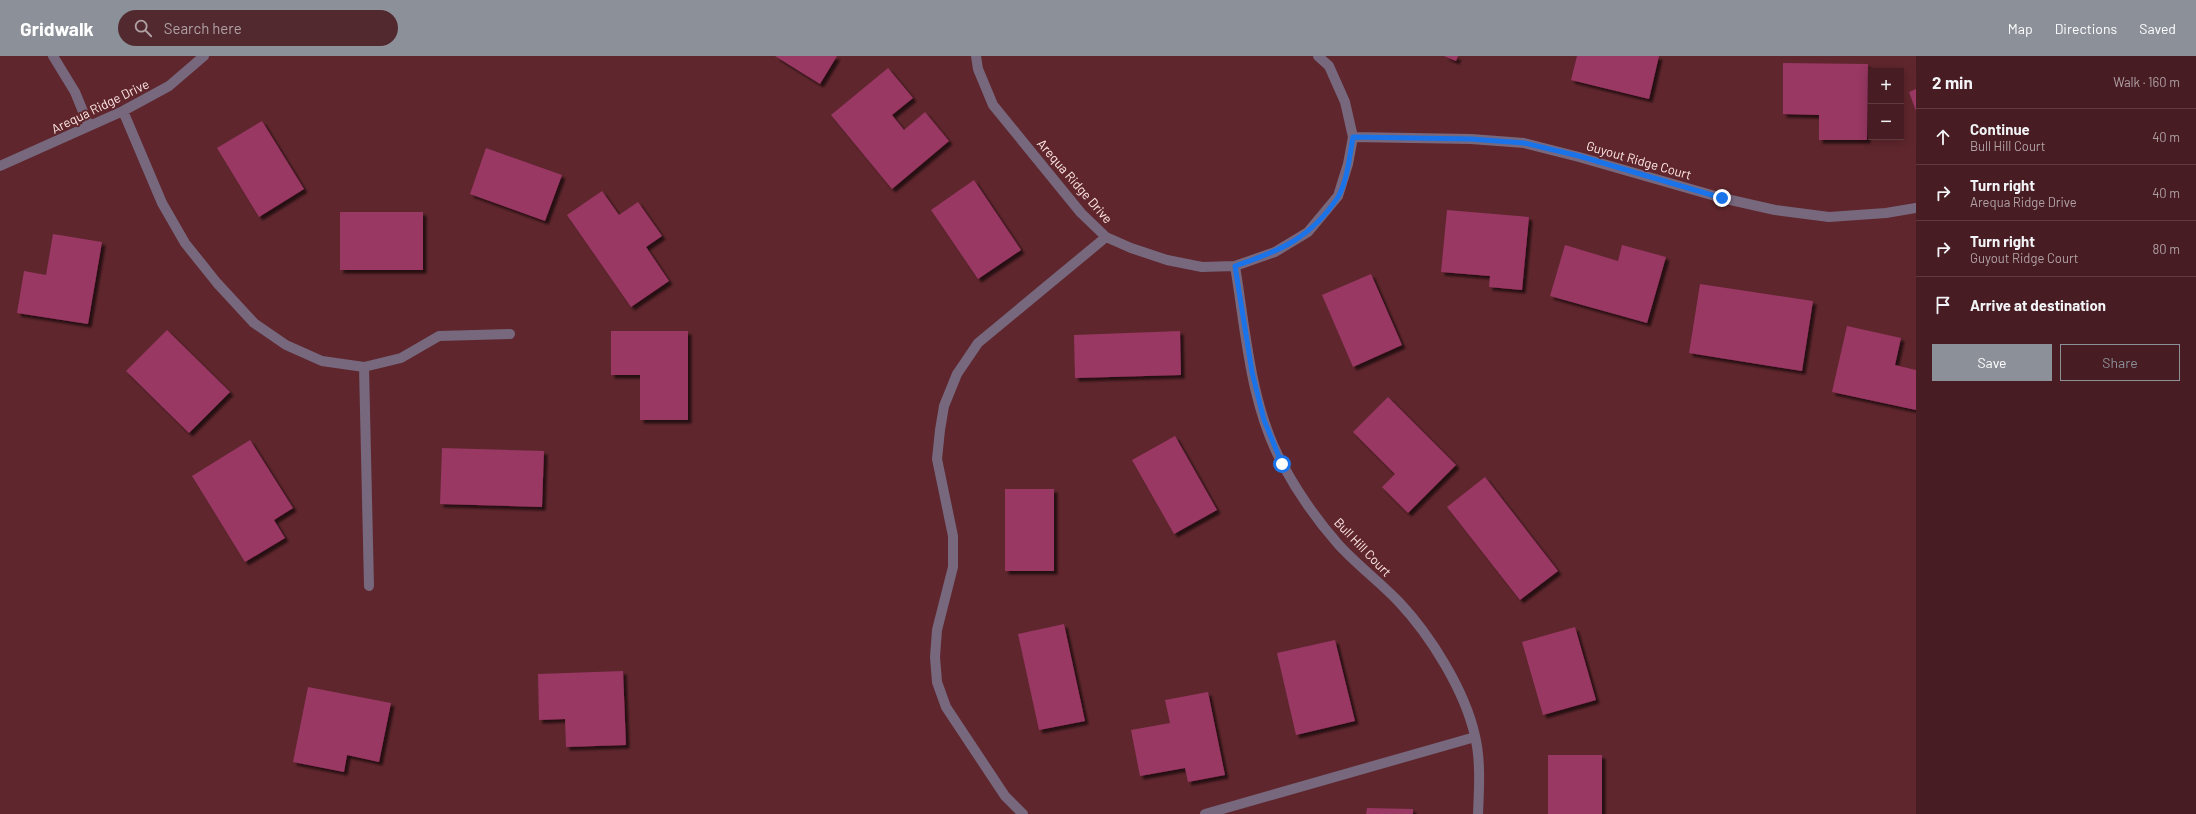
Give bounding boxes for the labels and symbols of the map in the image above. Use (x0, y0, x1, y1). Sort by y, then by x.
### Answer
street label: Arequa Ridge Drive (49, 75, 152, 137)
street label: Arequa Ridge Drive (1034, 135, 1116, 227)
street label: Guyout Ridge Court (1585, 137, 1693, 183)
route end (1713, 189, 1731, 207)
route start (1273, 455, 1291, 473)
street label: Bull Hill Court (1331, 514, 1395, 580)

